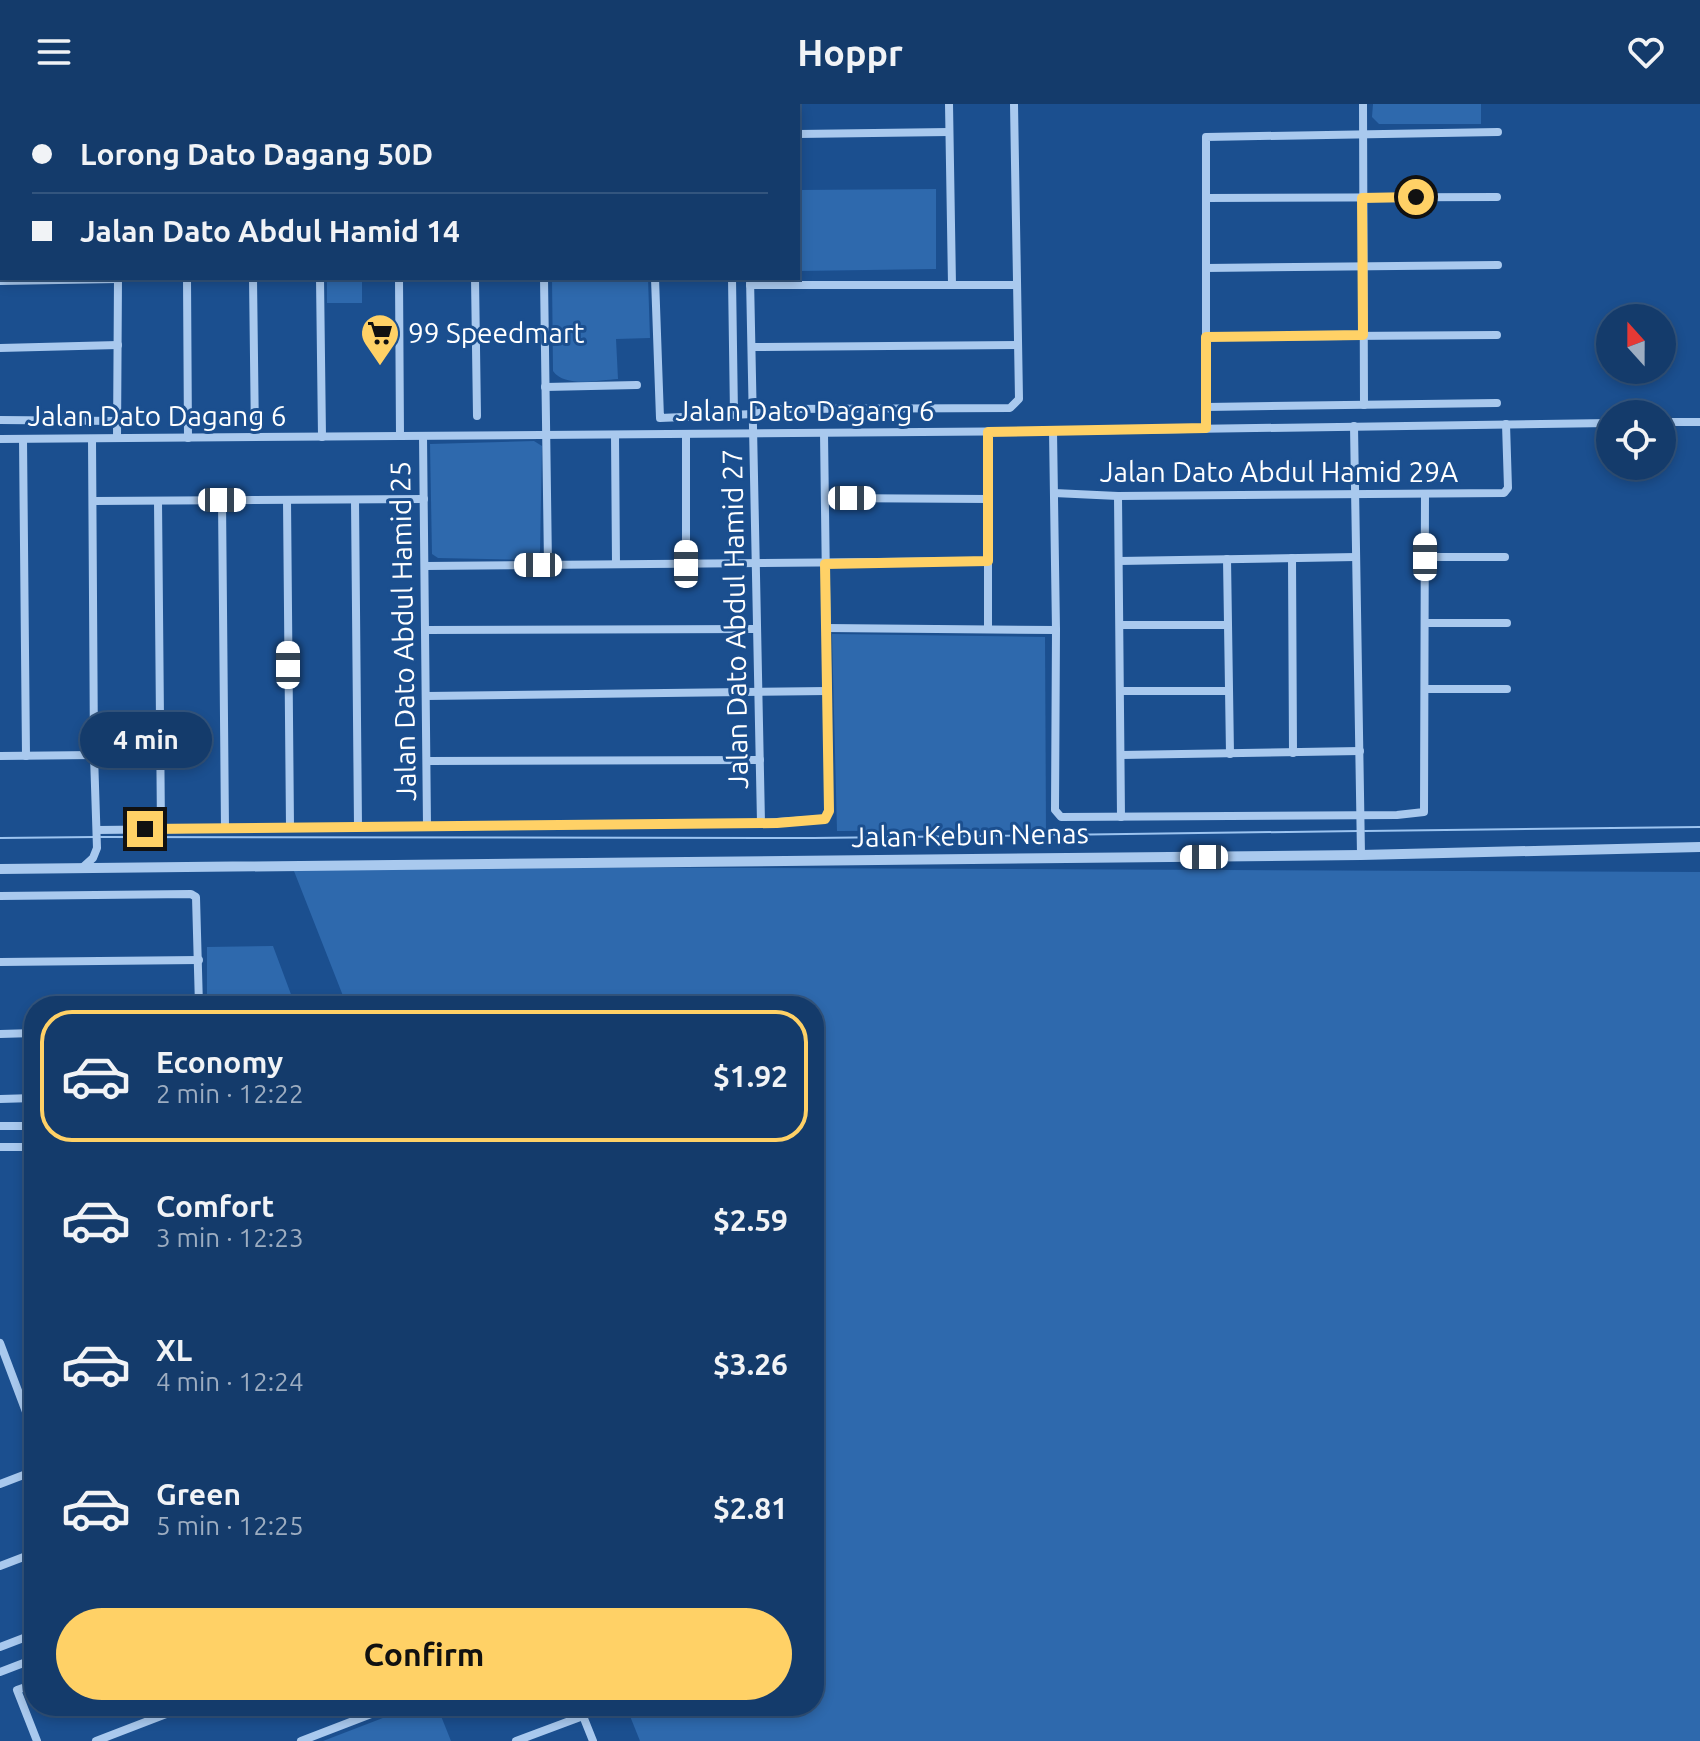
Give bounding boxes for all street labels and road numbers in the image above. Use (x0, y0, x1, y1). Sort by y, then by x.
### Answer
street label: Jalan Dato Dagang 6 (675, 395, 935, 426)
street label: Jalan Dato Dagang 6 (27, 400, 287, 431)
street label: Jalan Dato Abdul Hamid 27 (716, 449, 753, 789)
street label: Jalan Dato Abdul Hamid 29A (1100, 456, 1458, 487)
street label: Jalan Dato Abdul Hamid 25 (384, 461, 421, 801)
street label: Jalan Kebun Nenas (851, 817, 1089, 852)

